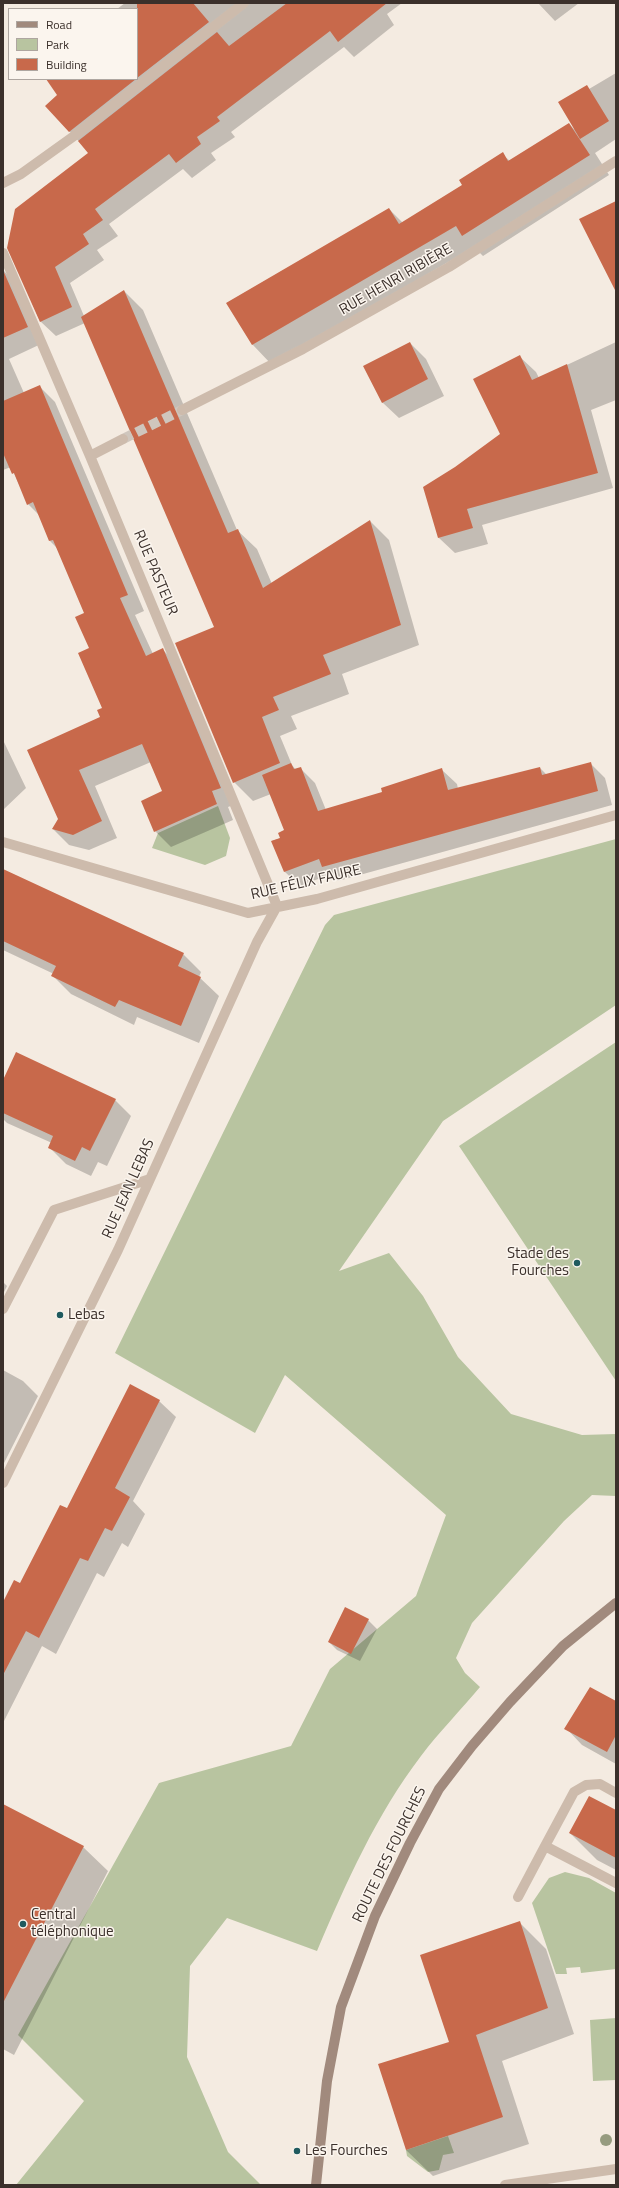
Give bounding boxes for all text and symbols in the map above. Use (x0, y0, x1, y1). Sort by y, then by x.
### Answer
legend (8, 8, 138, 80)
text: Road (46, 15, 72, 34)
text: Park (46, 35, 69, 54)
text: Building (46, 55, 87, 74)
street label: RUE HENRI RIBIÈRE (337, 240, 455, 320)
street label: RUE PASTEUR (129, 528, 181, 618)
street label: RUE FÉLIX FAURE (249, 862, 363, 904)
street label: RUE JEAN LEBAS (99, 1136, 159, 1242)
place label: Stade des Fourches (507, 1245, 569, 1280)
marker: Stade des Fourches (572, 1258, 582, 1268)
place label: Lebas (68, 1306, 105, 1324)
marker: Lebas (55, 1310, 65, 1320)
street label: ROUTE DES FOURCHES (349, 1784, 431, 1926)
place label: Central téléphonique (31, 1906, 114, 1941)
marker: Central téléphonique (18, 1919, 28, 1929)
place label: Les Fourches (305, 2142, 388, 2160)
marker: Les Fourches (292, 2146, 302, 2156)

